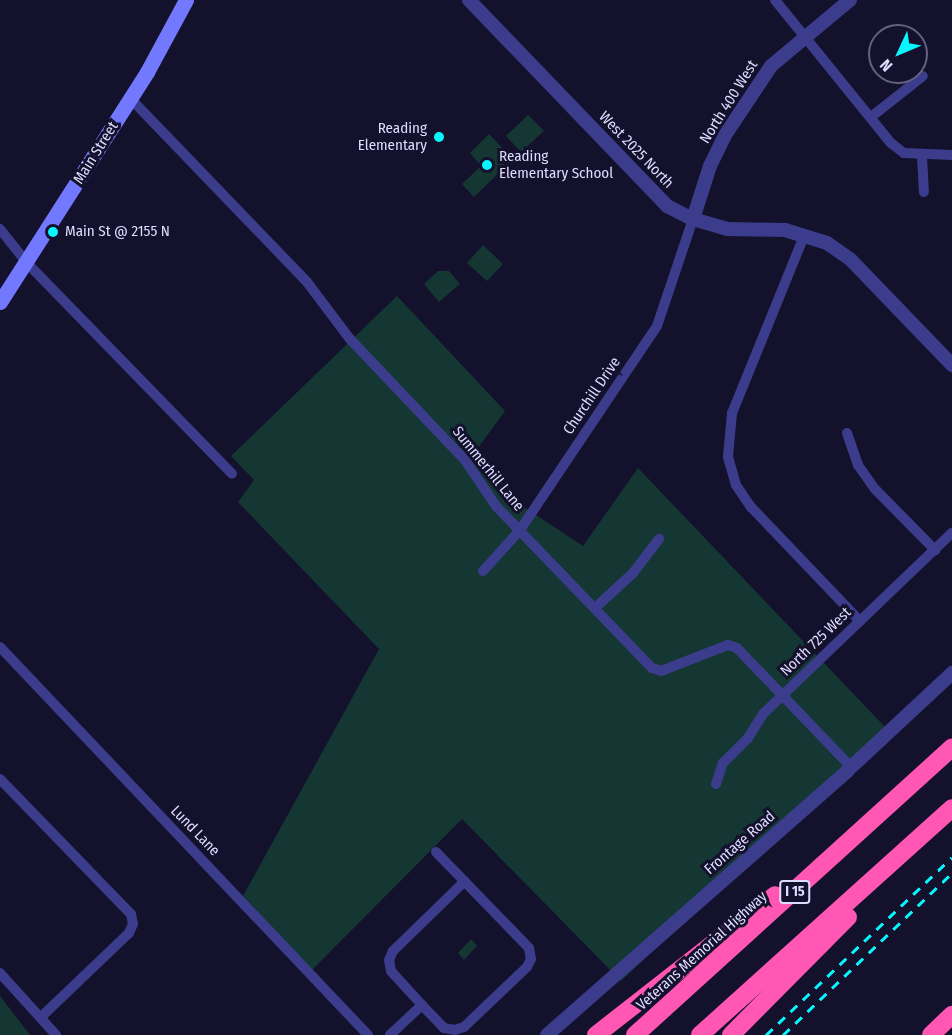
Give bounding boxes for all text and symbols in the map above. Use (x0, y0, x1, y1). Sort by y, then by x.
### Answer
north arrow (868, 24, 928, 84)
text: N (876, 55, 896, 76)
street label: North 400 West (696, 57, 762, 147)
street label: West 2025 North (595, 108, 677, 192)
street label: Main Street (70, 119, 122, 187)
place label: Reading Elementary (358, 119, 427, 154)
marker: Reading Elementary (432, 130, 446, 144)
place label: Reading Elementary School (499, 147, 613, 182)
marker: Reading Elementary School (480, 158, 494, 172)
place label: Main St @ 2155 N (65, 223, 170, 241)
marker: Main St @ 2155 N (46, 225, 60, 239)
street label: Churchill Drive (560, 354, 624, 438)
street label: Summerhill Lane (448, 423, 528, 515)
street label: North 725 West (777, 604, 855, 680)
street label: Lund Lane (167, 802, 223, 860)
street label: Frontage Road (701, 808, 779, 878)
road number: I 15 (778, 881, 812, 903)
street label: Veterans Memorial Highway (633, 888, 771, 1014)

